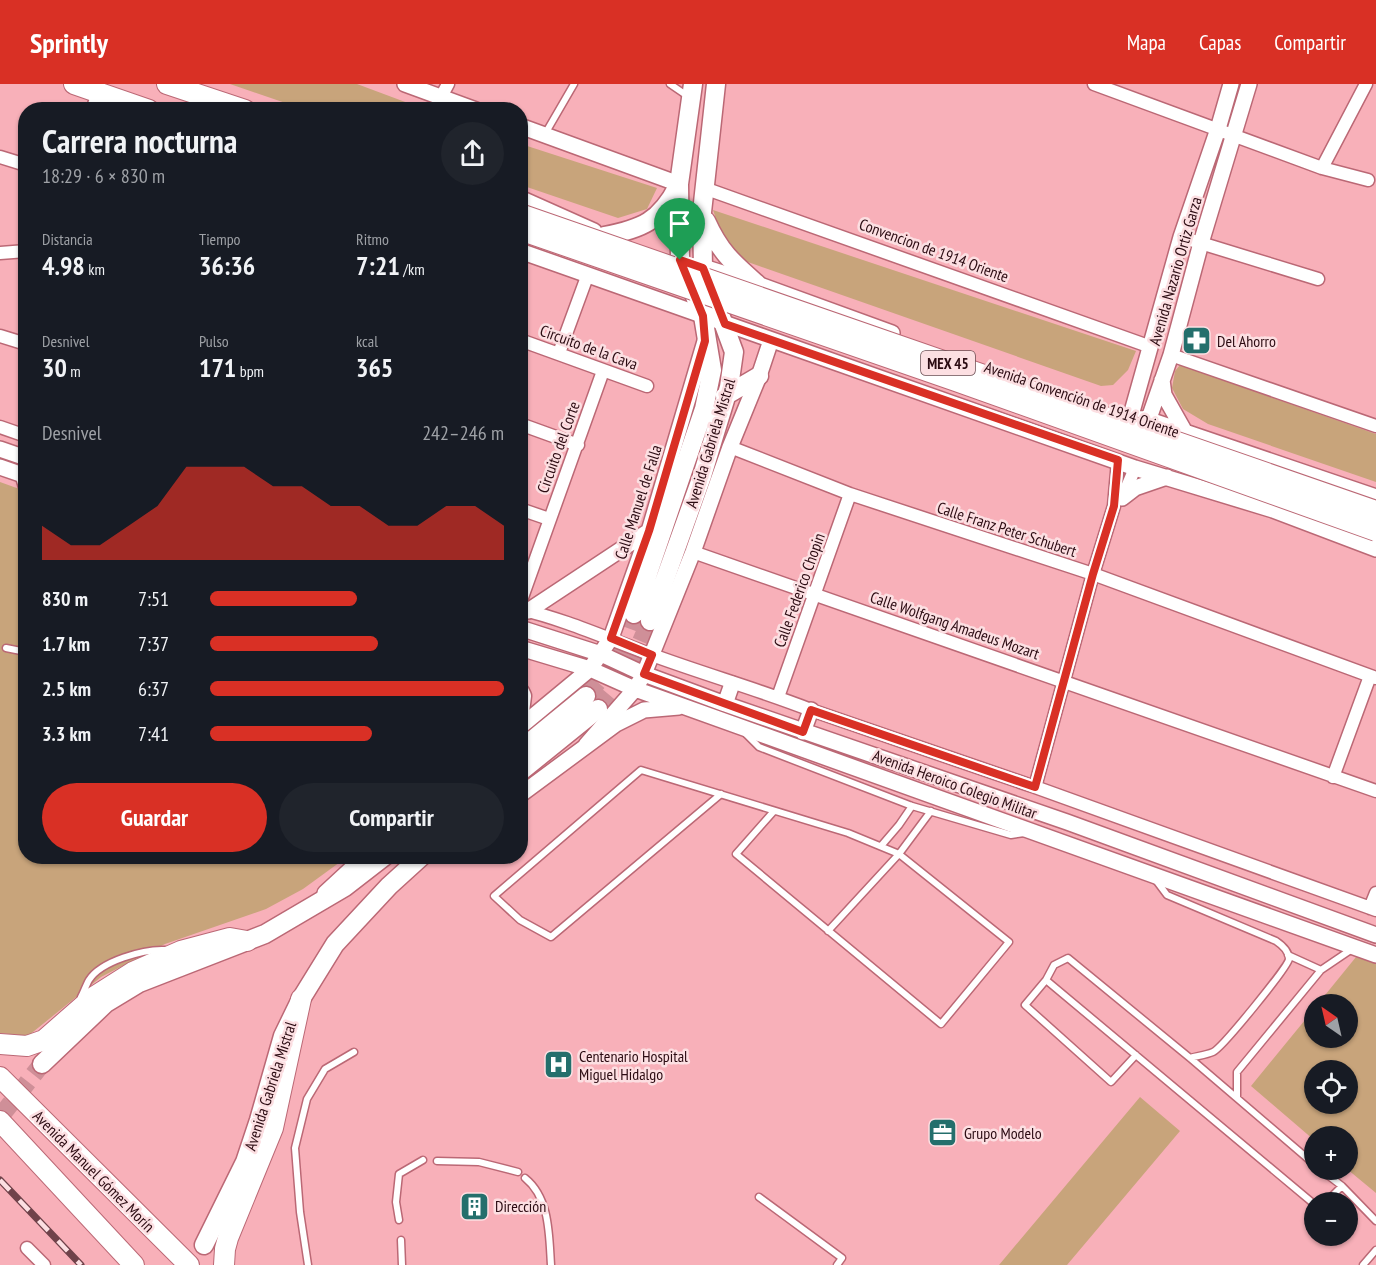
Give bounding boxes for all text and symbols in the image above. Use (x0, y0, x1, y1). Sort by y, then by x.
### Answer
text: Sprintly (30, 24, 108, 61)
text: Mapa (1127, 29, 1166, 56)
text: Capas (1199, 29, 1241, 56)
text: Compartir (1274, 29, 1346, 56)
text: Carrera nocturna (42, 119, 237, 162)
button: share (441, 122, 504, 185)
text: 18:29 · 6 × 830 m (42, 163, 165, 189)
street label: Avenida Nazario Ortiz Garza (1144, 194, 1206, 348)
pin (654, 198, 705, 260)
icon: arrive (663, 207, 696, 240)
street label: Convencion de 1914 Oriente (857, 214, 1011, 286)
text: Distancia (42, 229, 93, 249)
text: Tiempo (199, 229, 241, 249)
text: Ritmo (356, 229, 389, 249)
text: 4.98 (42, 249, 85, 282)
text: 36:36 (199, 249, 255, 282)
text: 7:21 (356, 249, 400, 282)
text: km (85, 259, 105, 279)
text: /km (400, 259, 425, 279)
street label: Circuito de la Cava (537, 320, 641, 374)
pharmacy icon: Del Ahorro (1180, 325, 1212, 357)
text: Desnivel (42, 331, 89, 351)
text: Pulso (199, 331, 229, 351)
text: kcal (356, 331, 378, 351)
place label: Del Ahorro (1217, 331, 1276, 351)
text: 30 (42, 351, 67, 384)
text: 171 (199, 351, 236, 384)
text: 365 (356, 351, 393, 384)
road number: MEX 45 (921, 351, 975, 375)
street label: Avenida Convención de 1914 Oriente (982, 356, 1182, 442)
text: m (67, 361, 81, 381)
text: bpm (236, 361, 264, 381)
street label: Avenida Gabriela Mistral (681, 376, 739, 510)
street label: Circuito del Corte (532, 398, 584, 496)
text: Desnivel (42, 420, 101, 446)
text: 242–246 m (422, 420, 504, 446)
street label: Calle Manuel de Falla (610, 442, 666, 562)
street label: Calle Franz Peter Schubert (935, 497, 1080, 561)
street label: Calle Federico Chopin (769, 530, 829, 650)
text: 830 m (42, 586, 88, 612)
text: 7:51 (138, 586, 169, 612)
street label: Calle Wolfgang Amadeus Mozart (868, 587, 1043, 664)
text: 1.7 km (42, 631, 90, 657)
text: 7:37 (138, 631, 169, 657)
text: 2.5 km (42, 676, 91, 702)
text: 6:37 (138, 676, 169, 702)
text: 3.3 km (42, 721, 91, 747)
text: 7:41 (138, 721, 169, 747)
street label: Avenida Heroico Colegio Militar (870, 745, 1041, 823)
button: Guardar (42, 783, 267, 852)
button: Compartir (279, 783, 504, 852)
north arrow (1304, 994, 1358, 1048)
map controls (1304, 994, 1358, 1246)
street label: Avenida Gabriela Mistral (240, 1019, 300, 1153)
place label: Centenario Hospital Miguel Hidalgo (579, 1046, 688, 1084)
hospital icon: Centenario Hospital Miguel Hidalgo (542, 1049, 574, 1081)
button: locate (1304, 1060, 1358, 1114)
street label: Avenida Manuel Gómez Morín (29, 1106, 159, 1236)
office icon: Grupo Modelo (927, 1117, 959, 1149)
place label: Grupo Modelo (964, 1123, 1042, 1143)
button: + (1304, 1126, 1358, 1180)
building icon: Dirección (458, 1190, 490, 1222)
button: − (1304, 1192, 1358, 1246)
place label: Dirección (495, 1196, 546, 1216)

